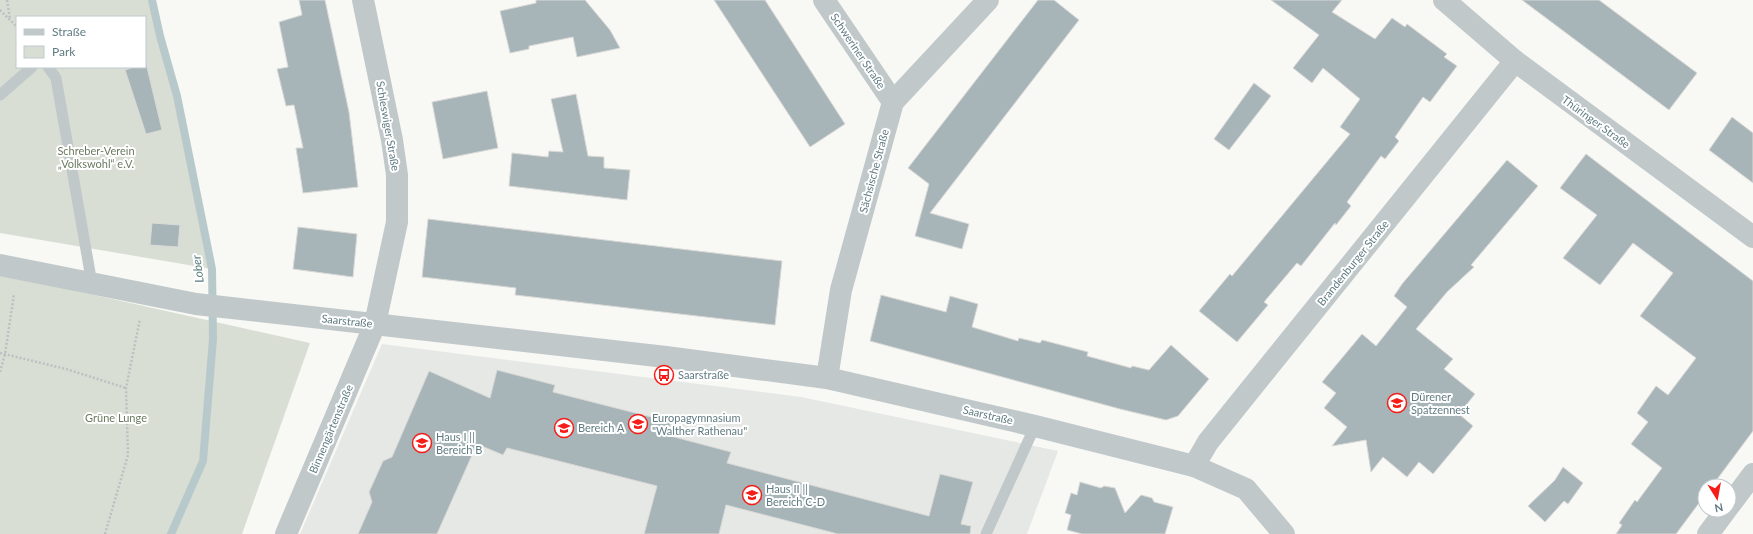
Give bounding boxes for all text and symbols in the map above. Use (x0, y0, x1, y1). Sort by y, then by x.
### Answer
street label: Schweriner Straße (828, 11, 889, 91)
legend (16, 16, 146, 68)
text: Straße (52, 24, 86, 39)
text: Park (52, 44, 76, 59)
street label: Schleswiger Straße (374, 80, 403, 172)
street label: Thüringer Straße (1560, 93, 1633, 151)
street label: Sächsische Straße (856, 127, 891, 214)
park label: Schreber-Verein „Volkswohl“ e.V. (57, 144, 135, 170)
street label: Brandenburger Straße (1314, 217, 1391, 308)
water label: Lober (188, 254, 207, 284)
street label: Saarstraße (321, 311, 373, 330)
bus stop icon: Saarstraße (653, 364, 675, 386)
place label: Saarstraße (678, 368, 729, 381)
street label: Binnengärtenstraße (306, 382, 355, 475)
place label: Dürener Spatzennest (1411, 390, 1470, 416)
school or university icon: Dürener Spatzennest (1386, 392, 1408, 414)
street label: Saarstraße (962, 402, 1015, 427)
park label: Grüne Lunge (85, 411, 147, 424)
place label: Europagymnasium "Walther Rathenau" (652, 411, 747, 437)
school or university icon: Europagymnasium "Walther Rathenau" (627, 413, 649, 435)
school or university icon: Bereich A (553, 417, 575, 439)
place label: Bereich A (578, 421, 625, 434)
place label: Haus I || Bereich B (436, 430, 482, 456)
school or university icon: Haus I || Bereich B (411, 432, 433, 454)
north arrow (1697, 478, 1737, 518)
place label: Haus II || Bereich C-D (766, 482, 825, 508)
school or university icon: Haus II || Bereich C-D (741, 484, 763, 506)
text: N (1714, 501, 1724, 515)

